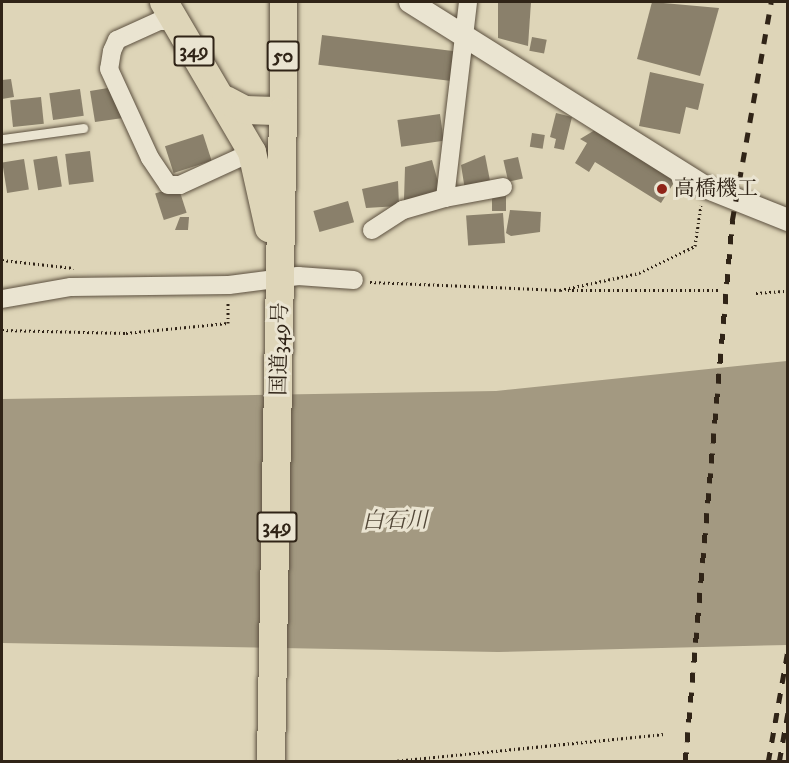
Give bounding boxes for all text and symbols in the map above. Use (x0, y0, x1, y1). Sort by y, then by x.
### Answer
road number: 349 (173, 34, 215, 68)
road number: 50 (266, 39, 300, 73)
place label: 高橋機工 (674, 176, 758, 202)
marker: 高橋機工 (655, 182, 669, 196)
street label: 国道349号 (267, 302, 293, 396)
water label: 白石川 (362, 507, 428, 535)
road number: 349 (256, 510, 298, 544)

